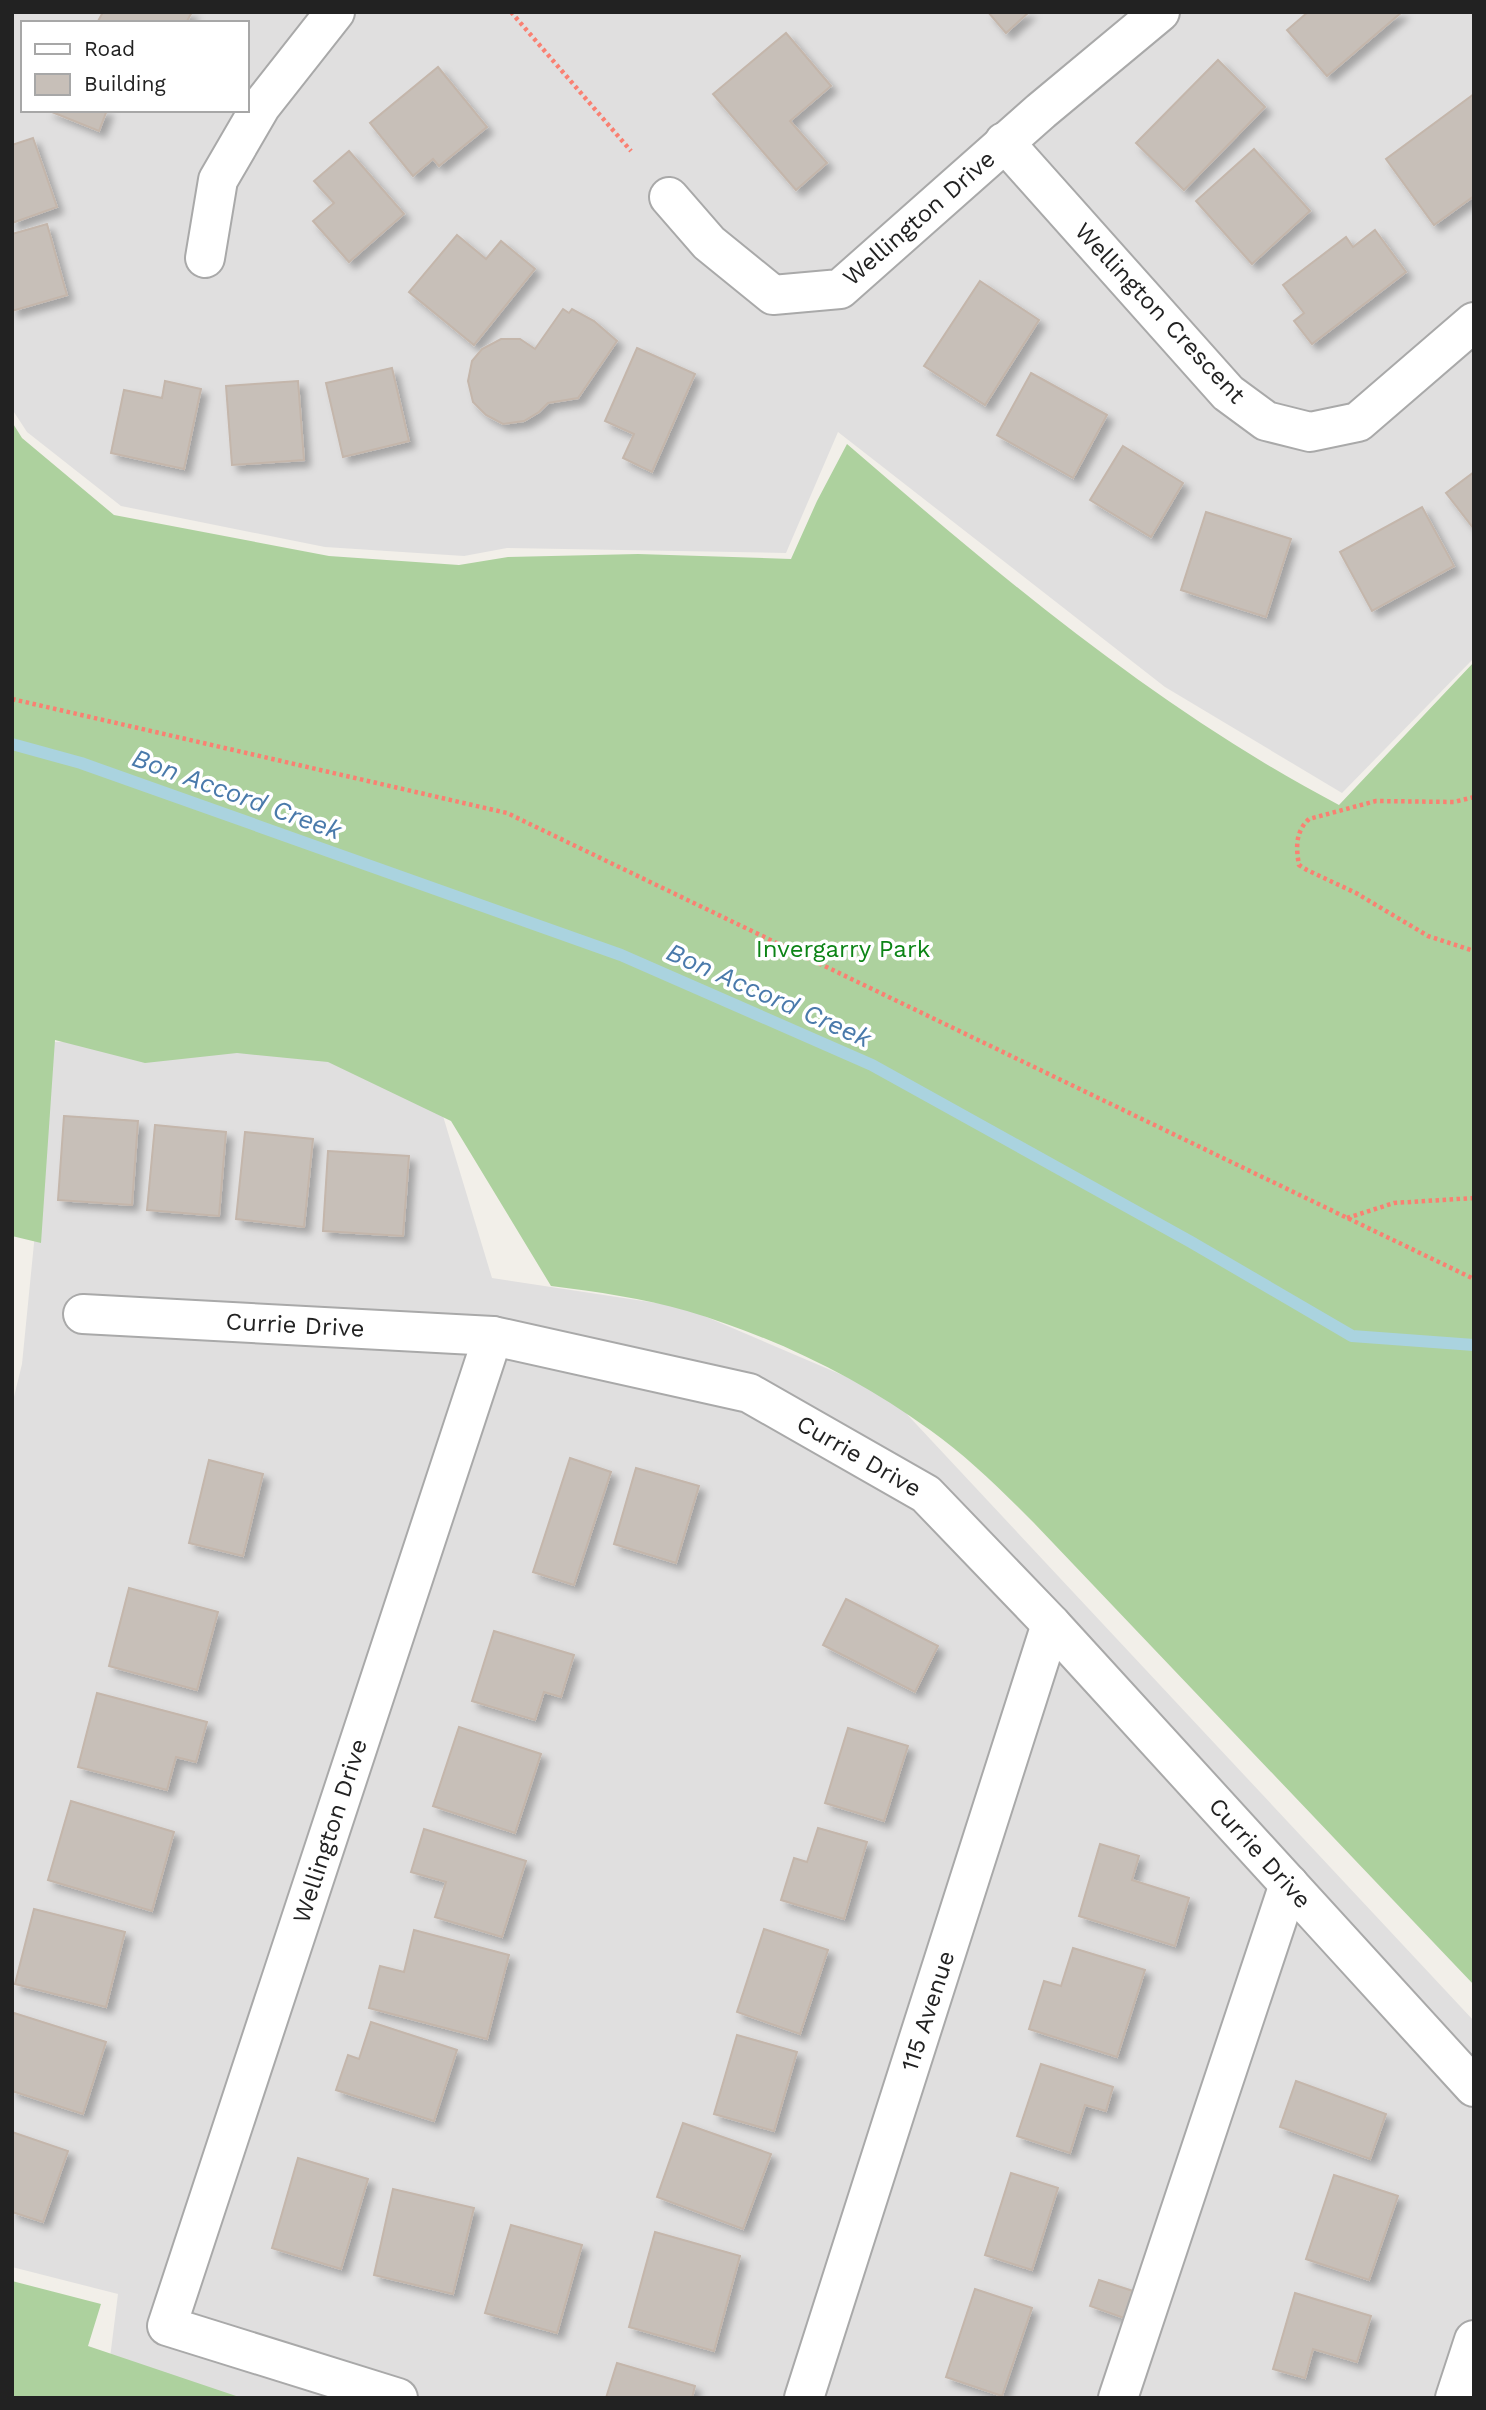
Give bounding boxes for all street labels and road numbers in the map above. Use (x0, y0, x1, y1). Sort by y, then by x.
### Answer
street label: Wellington Drive (837, 144, 1001, 292)
street label: Wellington Crescent (1069, 217, 1251, 409)
street label: Currie Drive (225, 1307, 365, 1343)
street label: Currie Drive (792, 1409, 926, 1503)
street label: Wellington Drive (287, 1735, 373, 1927)
street label: Currie Drive (1203, 1792, 1317, 1914)
street label: 115 Avenue (895, 1947, 961, 2075)

